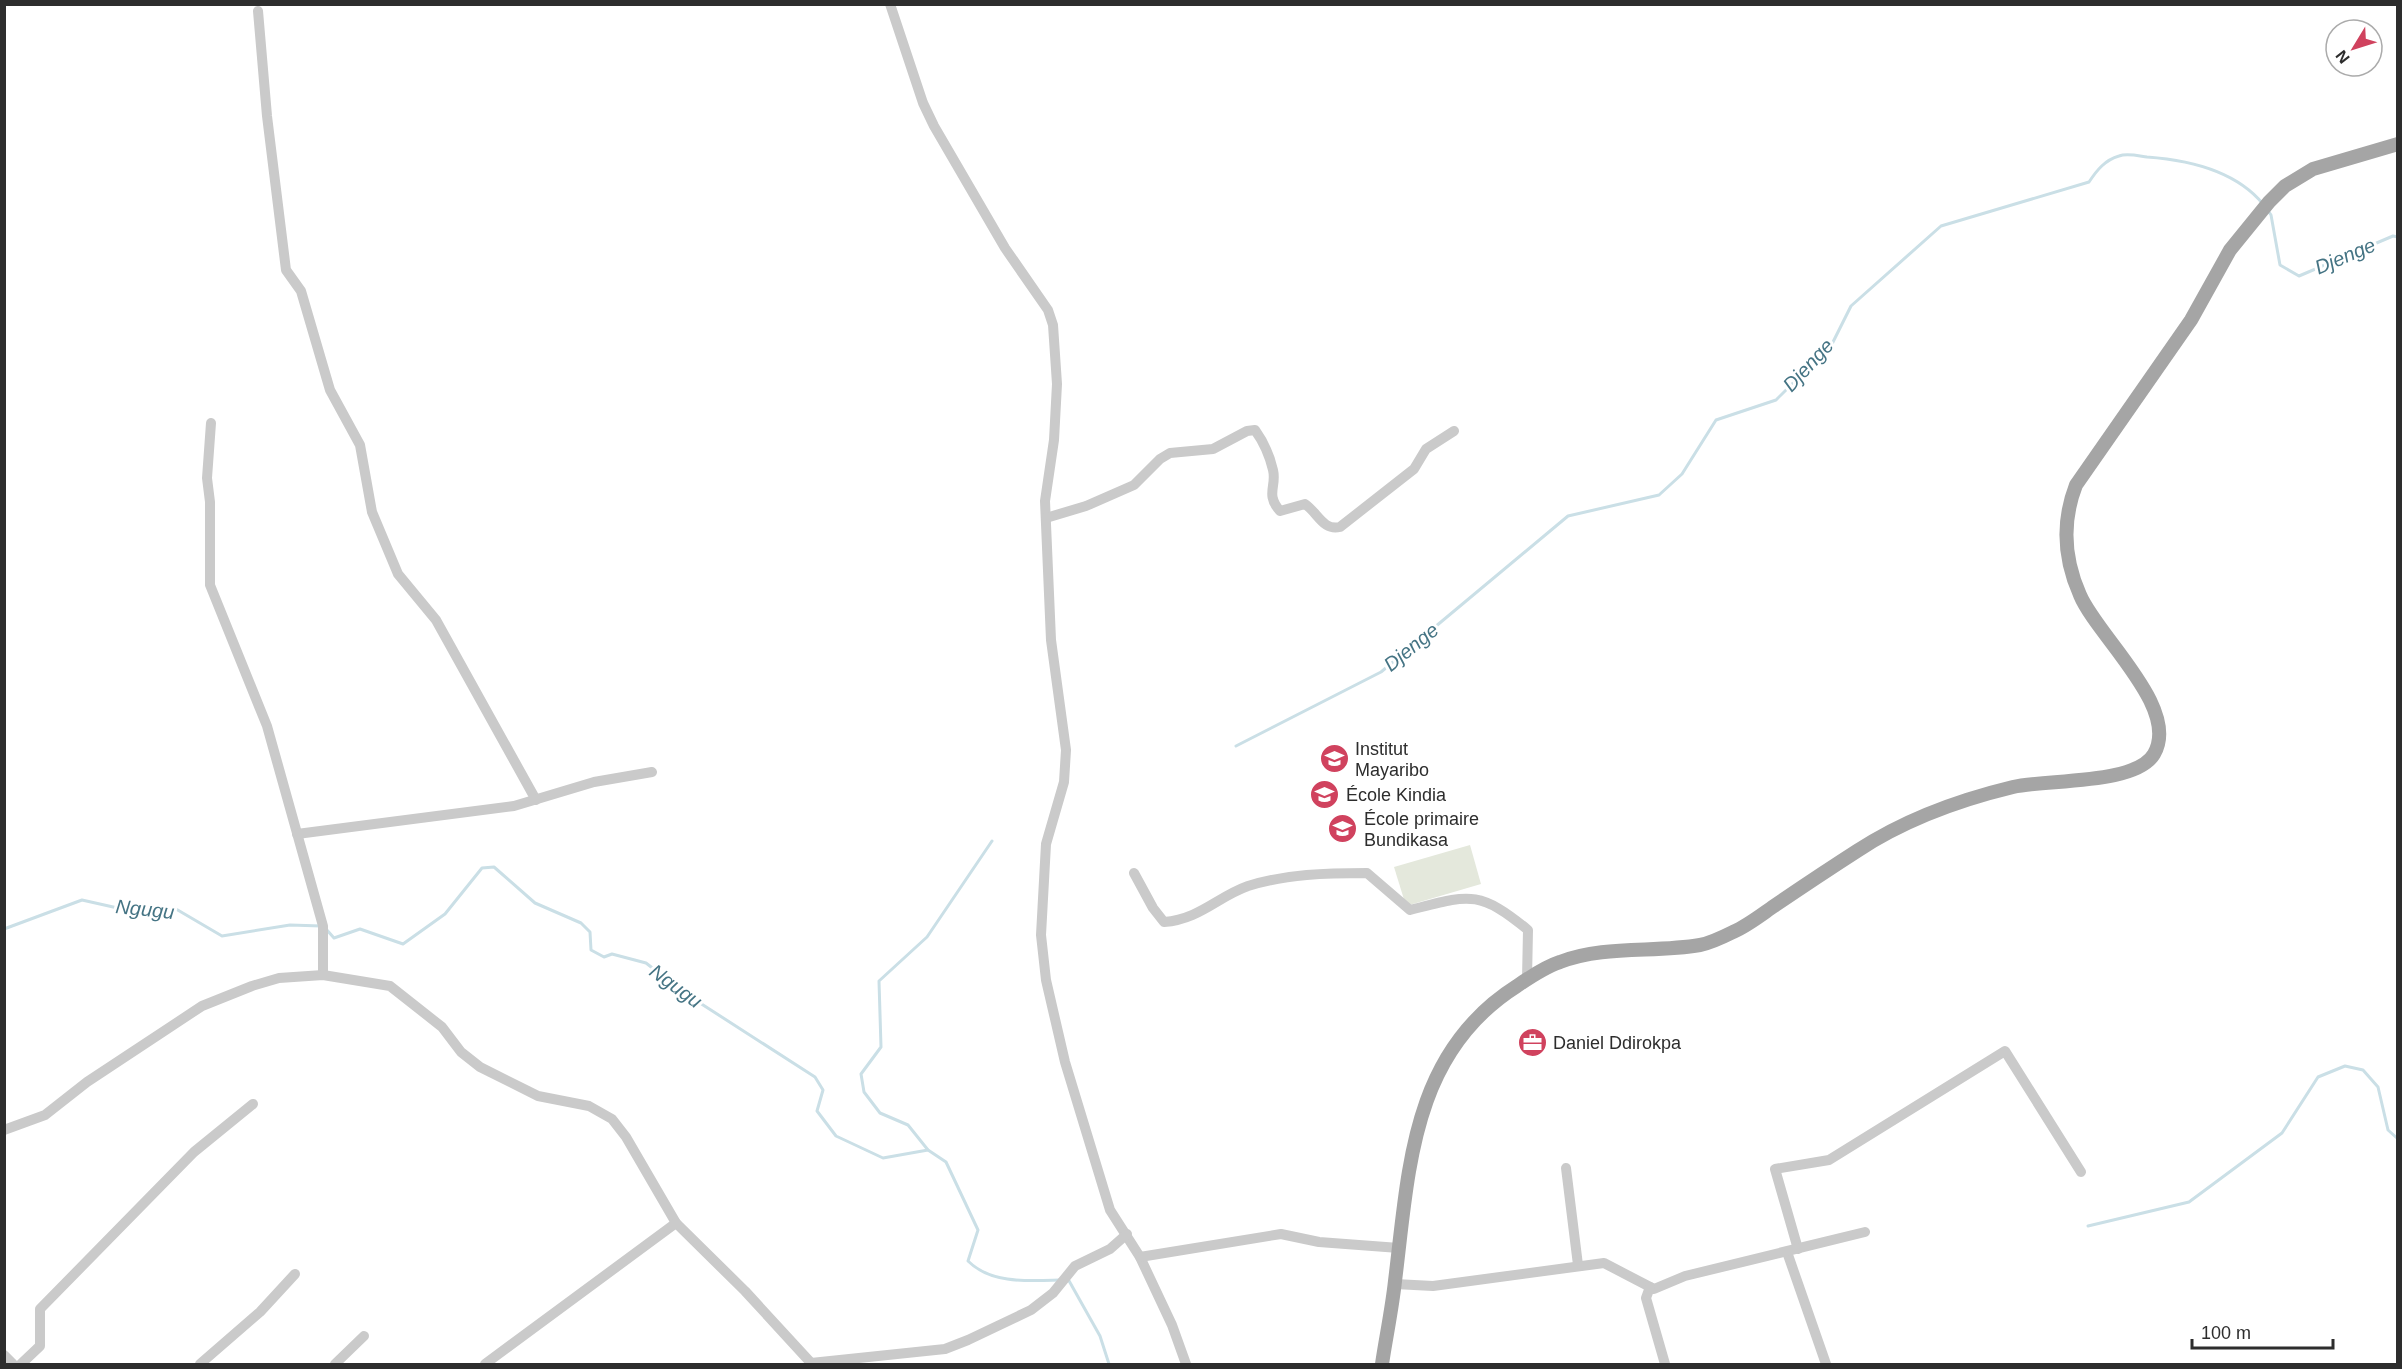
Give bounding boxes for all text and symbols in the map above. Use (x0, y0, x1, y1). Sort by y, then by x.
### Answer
north arrow (2324, 18, 2384, 78)
text: N (2332, 47, 2353, 67)
water label: Djenge (2312, 233, 2378, 279)
water label: Djenge (1778, 334, 1838, 396)
water label: Djenge (1379, 619, 1443, 675)
place label: Institut Mayaribo (1355, 739, 1429, 780)
school or university icon: Institut Mayaribo (1318, 743, 1350, 775)
school or university icon: École Kindia (1309, 779, 1341, 811)
place label: École Kindia (1346, 785, 1447, 805)
place label: École primaire Bundikasa (1364, 809, 1479, 850)
school or university icon: École primaire Bundikasa (1327, 813, 1359, 845)
water label: Ngugu (115, 895, 175, 923)
water label: Ngugu (646, 960, 706, 1012)
office icon: Daniel Ddirokpa (1516, 1027, 1548, 1059)
place label: Daniel Ddirokpa (1553, 1033, 1682, 1053)
scale bar (2192, 1312, 2333, 1350)
text: 100 m (2201, 1323, 2251, 1343)

